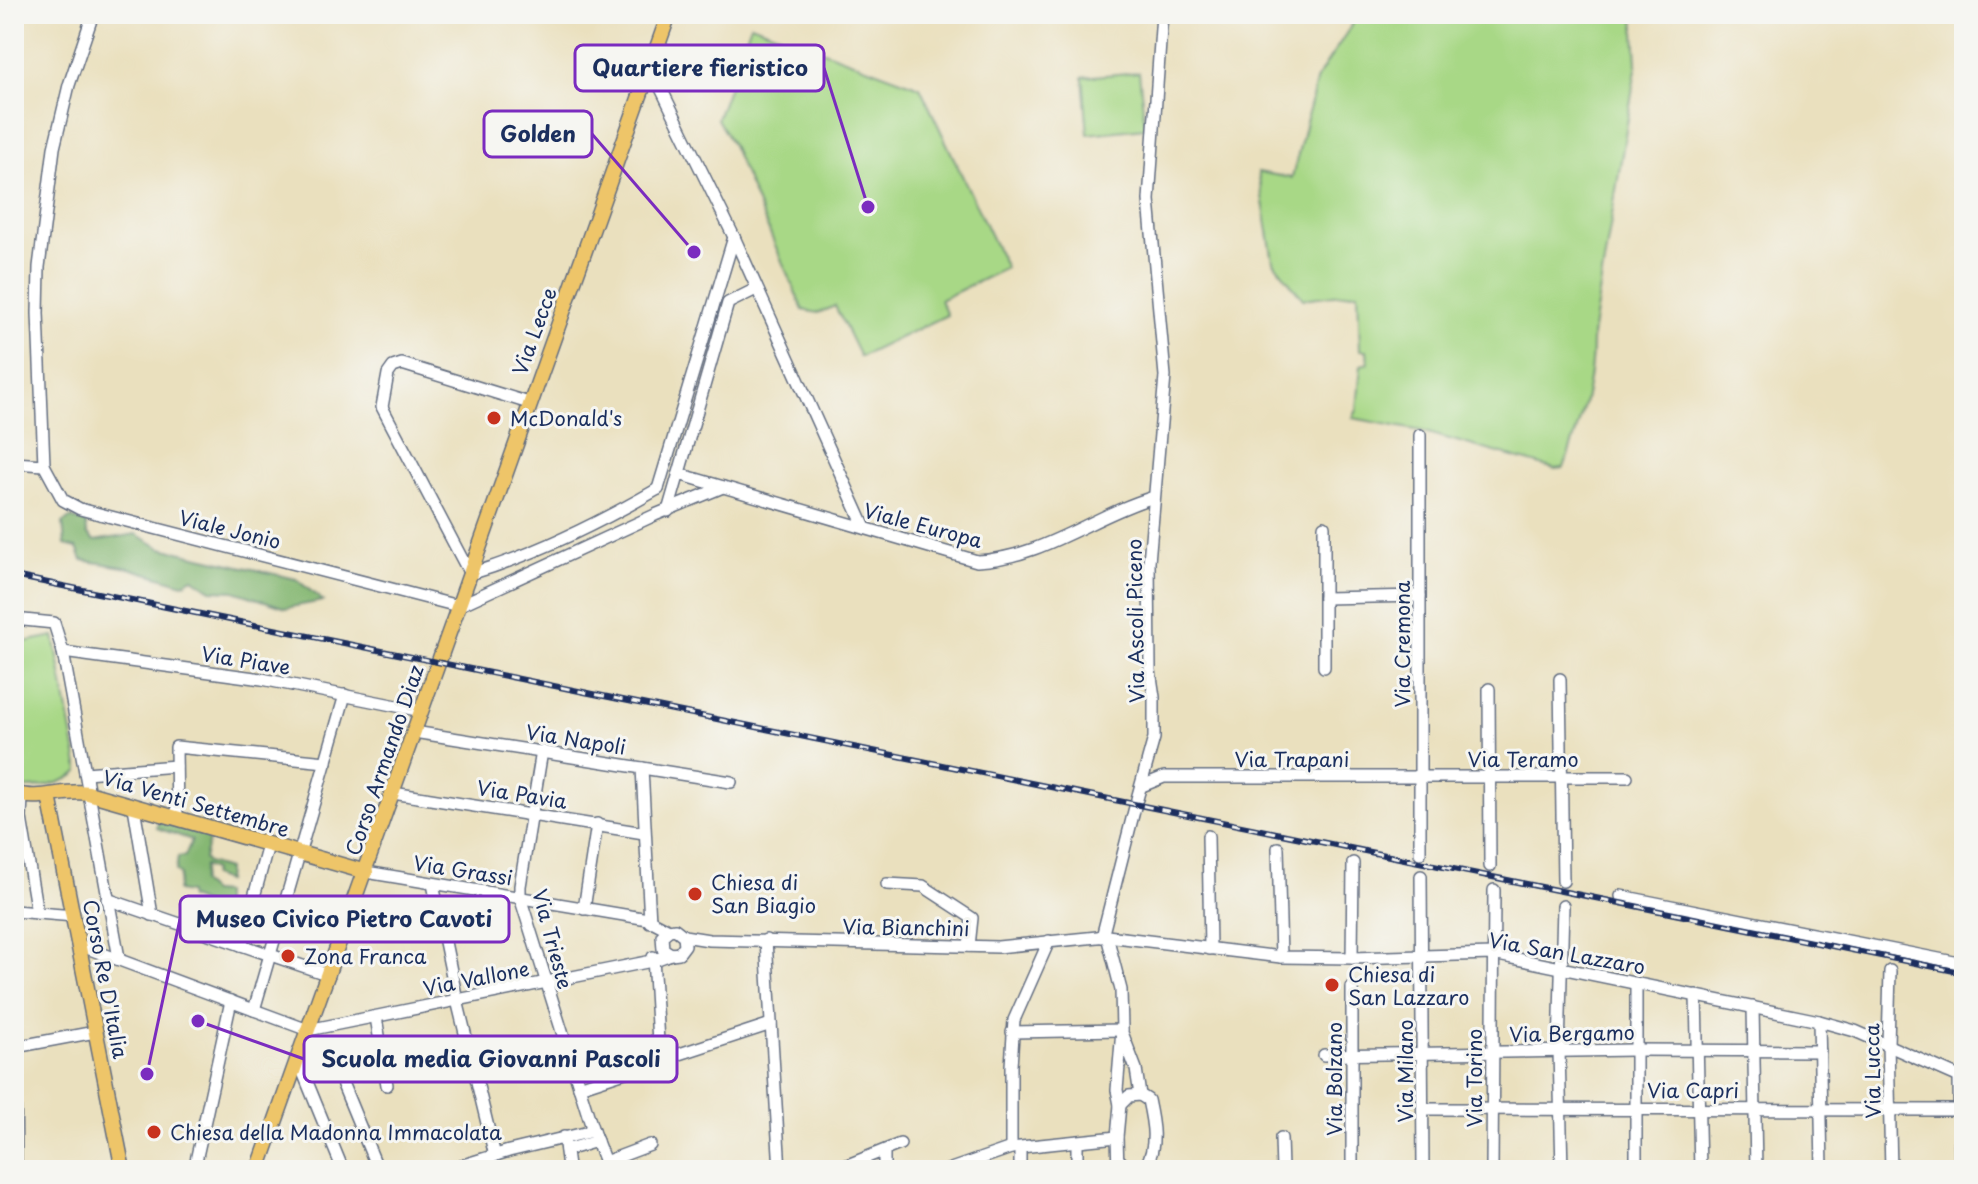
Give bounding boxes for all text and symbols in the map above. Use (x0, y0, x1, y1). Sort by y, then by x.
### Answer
callout: Quartiere fieristico (575, 45, 824, 91)
text: Quartiere fieristico (592, 50, 808, 83)
callout: Golden (484, 111, 592, 157)
text: Golden (500, 116, 576, 149)
street label: Via Lecce (504, 283, 564, 379)
place label: McDonald's (510, 403, 622, 433)
marker: McDonald's (485, 409, 503, 427)
street label: Viale Europa (860, 495, 987, 555)
street label: Viale Jonio (176, 502, 284, 556)
street label: Via Ascoli Piceno (1119, 539, 1151, 703)
street label: Via Cremona (1387, 580, 1417, 707)
street label: Via Piave (199, 638, 293, 682)
street label: Corso Armando Diaz (337, 661, 431, 859)
street label: Via Napoli (524, 716, 628, 762)
street label: Via Trapani (1235, 744, 1349, 774)
street label: Via Teramo (1467, 744, 1579, 774)
street label: Via Venti Settembre (99, 762, 293, 844)
street label: Via Pavia (475, 772, 570, 816)
street label: Via Grassi (411, 847, 515, 893)
place label: Chiesa di San Biagio (711, 867, 816, 920)
marker: Chiesa di San Biagio (686, 885, 704, 903)
street label: Via Trieste (525, 886, 581, 992)
callout: Museo Civico Pietro Cavoti (180, 896, 509, 942)
street label: Corso Re D'Italia (76, 897, 136, 1062)
text: Museo Civico Pietro Cavoti (196, 901, 492, 934)
street label: Via Bianchini (842, 911, 970, 943)
street label: Via San Lazzaro (1486, 924, 1648, 982)
place label: Zona Franca (304, 941, 427, 971)
marker: Zona Franca (279, 947, 297, 965)
street label: Via Vallone (420, 953, 532, 1003)
place label: Chiesa di San Lazzaro (1348, 959, 1469, 1012)
marker: Chiesa di San Lazzaro (1323, 976, 1341, 994)
street label: Via Bergamo (1509, 1017, 1635, 1049)
street label: Via Milano (1390, 1019, 1420, 1123)
street label: Via Bolzano (1319, 1022, 1349, 1136)
street label: Via Lucca (1856, 1023, 1888, 1119)
street label: Via Torino (1459, 1029, 1489, 1127)
callout: Scuola media Giovanni Pascoli (304, 1036, 677, 1082)
text: Scuola media Giovanni Pascoli (321, 1041, 661, 1074)
street label: Via Capri (1647, 1075, 1739, 1105)
place label: Chiesa della Madonna Immacolata (170, 1117, 502, 1147)
marker: Chiesa della Madonna Immacolata (145, 1123, 163, 1141)

